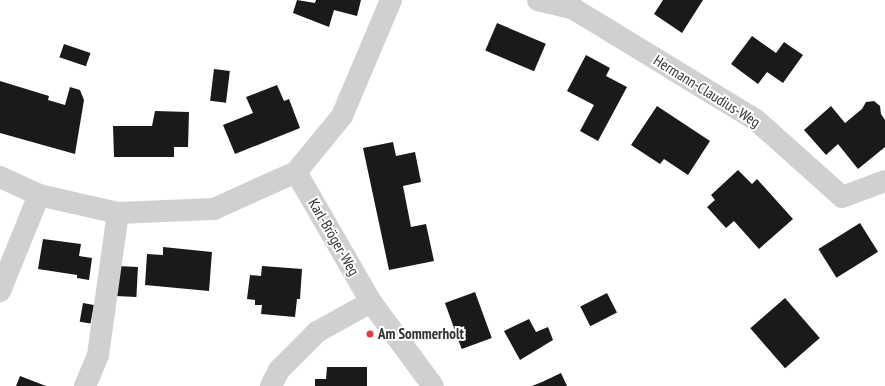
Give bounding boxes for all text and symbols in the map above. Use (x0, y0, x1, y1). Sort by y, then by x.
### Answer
street label: Hermann-Claudius-Weg (650, 51, 764, 131)
street label: Karl-Bröger-Weg (305, 195, 363, 279)
place label: Am Sommerholt (378, 325, 464, 343)
marker: Am Sommerholt (365, 329, 375, 339)

